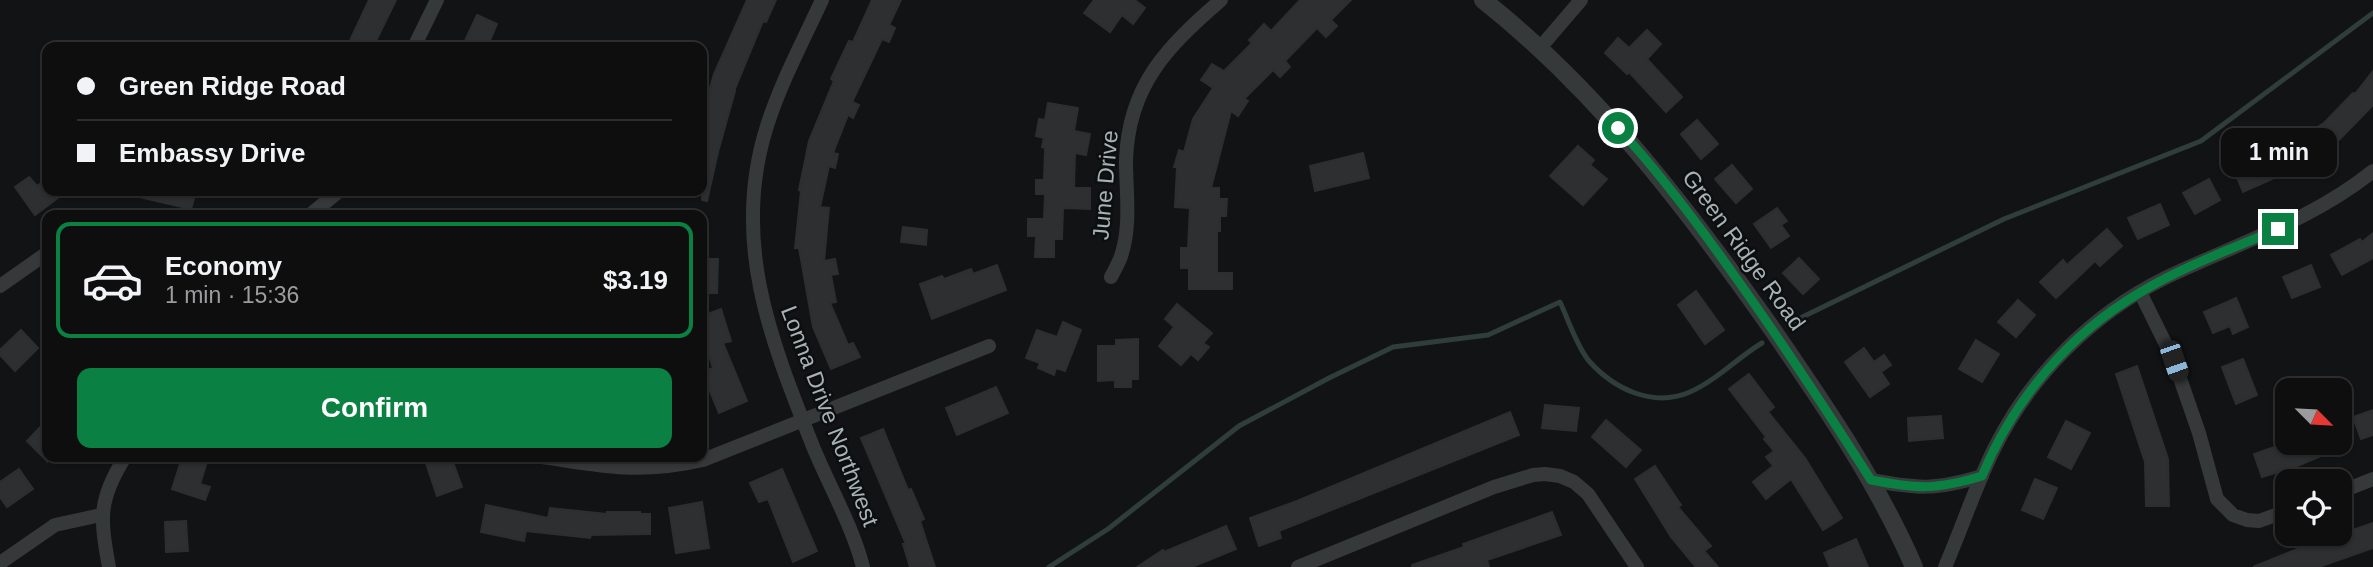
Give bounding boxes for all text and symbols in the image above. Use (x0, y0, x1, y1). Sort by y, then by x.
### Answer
text: Green Ridge Road (119, 71, 346, 101)
route start (1602, 112, 1634, 144)
callout: 1 min (2220, 128, 2336, 176)
street label: June Drive (1087, 129, 1123, 241)
text: Embassy Drive (119, 138, 305, 168)
text: 1 min (2249, 139, 2309, 165)
street label: Green Ridge Road (1677, 165, 1811, 335)
route end (2262, 213, 2294, 245)
icon: car (81, 249, 144, 312)
text: Economy (165, 251, 282, 281)
text: $3.19 (603, 265, 668, 295)
text: 1 min · 15:36 (165, 282, 299, 308)
street label: Lonna Drive Northwest (776, 302, 884, 530)
car (2158, 338, 2191, 384)
button: Confirm (77, 368, 672, 448)
north arrow (2275, 378, 2352, 455)
map controls (2275, 378, 2352, 546)
button: locate (2275, 469, 2352, 546)

